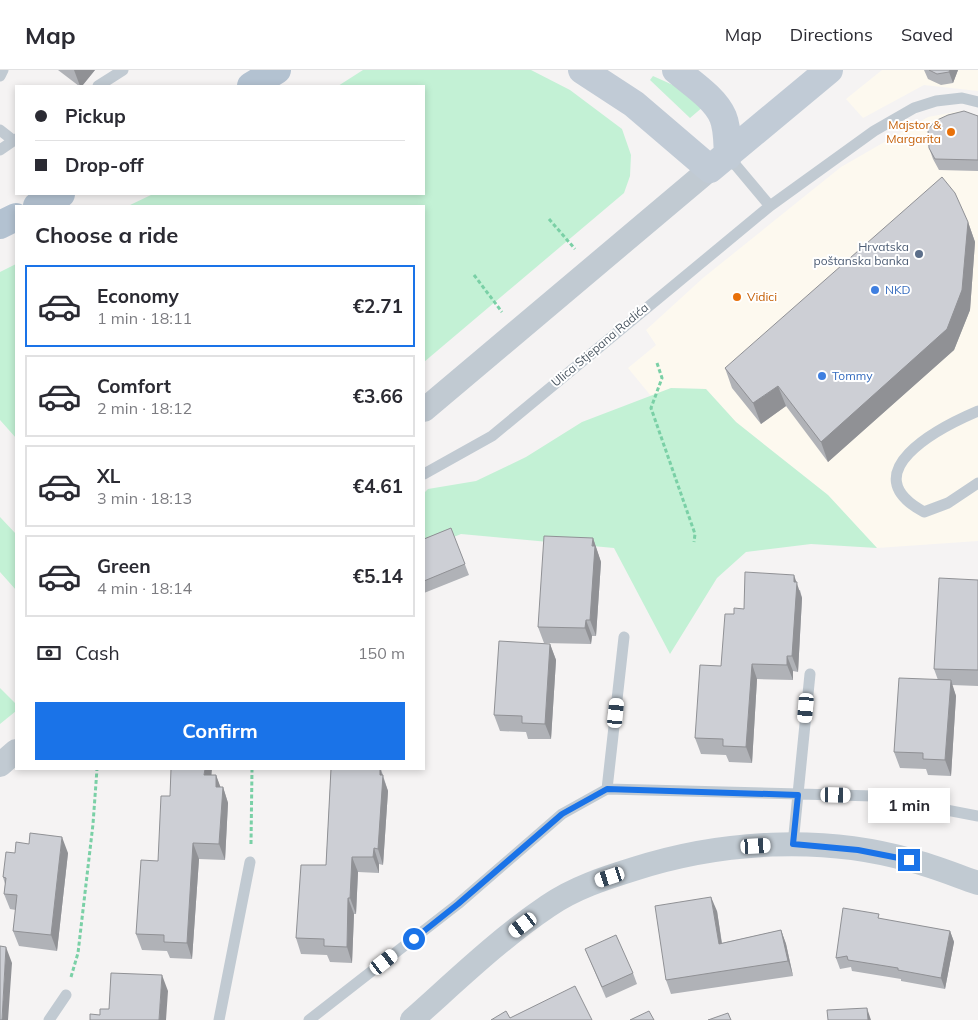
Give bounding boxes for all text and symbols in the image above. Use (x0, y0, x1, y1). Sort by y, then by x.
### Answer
text: Map (25, 20, 76, 50)
text: Map (725, 23, 762, 46)
text: Directions (790, 23, 873, 46)
text: Saved (901, 23, 953, 46)
text: Pickup (65, 104, 126, 128)
place label: Majstor & Margarita (886, 117, 942, 146)
marker: Majstor & Margarita (945, 126, 957, 138)
text: Drop-off (65, 153, 143, 177)
text: Choose a ride (35, 221, 178, 249)
place label: Hrvatska poštanska banka (813, 239, 909, 268)
marker: Hrvatska poštanska banka (913, 248, 925, 260)
place label: NKD (885, 282, 911, 297)
icon: car (37, 284, 82, 329)
text: Economy (97, 284, 179, 308)
marker: NKD (869, 284, 881, 296)
place label: Vidici (747, 289, 777, 304)
marker: Vidici (731, 291, 743, 303)
text: €2.71 (353, 294, 403, 318)
street label: Ulica Stjepana Radića (548, 300, 651, 390)
text: 1 min · 18:11 (97, 308, 192, 328)
place label: Tommy (832, 368, 873, 383)
marker: Tommy (816, 370, 828, 382)
icon: car (37, 374, 82, 419)
text: Comfort (97, 374, 171, 398)
text: €3.66 (353, 384, 403, 408)
text: 2 min · 18:12 (97, 398, 192, 418)
icon: car (37, 464, 82, 509)
text: XL (97, 464, 120, 488)
text: €4.61 (353, 474, 403, 498)
text: 3 min · 18:13 (97, 488, 192, 508)
icon: car (37, 554, 82, 599)
text: Green (97, 554, 151, 578)
text: €5.14 (353, 564, 403, 588)
text: 4 min · 18:14 (97, 578, 192, 598)
icon: cash (35, 639, 63, 667)
text: Cash (75, 641, 120, 665)
text: 150 m (358, 643, 405, 663)
car (797, 692, 814, 724)
car (606, 697, 625, 729)
button: Confirm (35, 702, 405, 760)
car (820, 787, 851, 803)
callout: 1 min (868, 788, 950, 822)
text: 1 min (888, 795, 930, 815)
car (740, 838, 771, 854)
route end (898, 849, 920, 871)
car (593, 865, 626, 889)
car (506, 910, 539, 940)
route start (403, 928, 425, 950)
car (367, 947, 400, 977)

